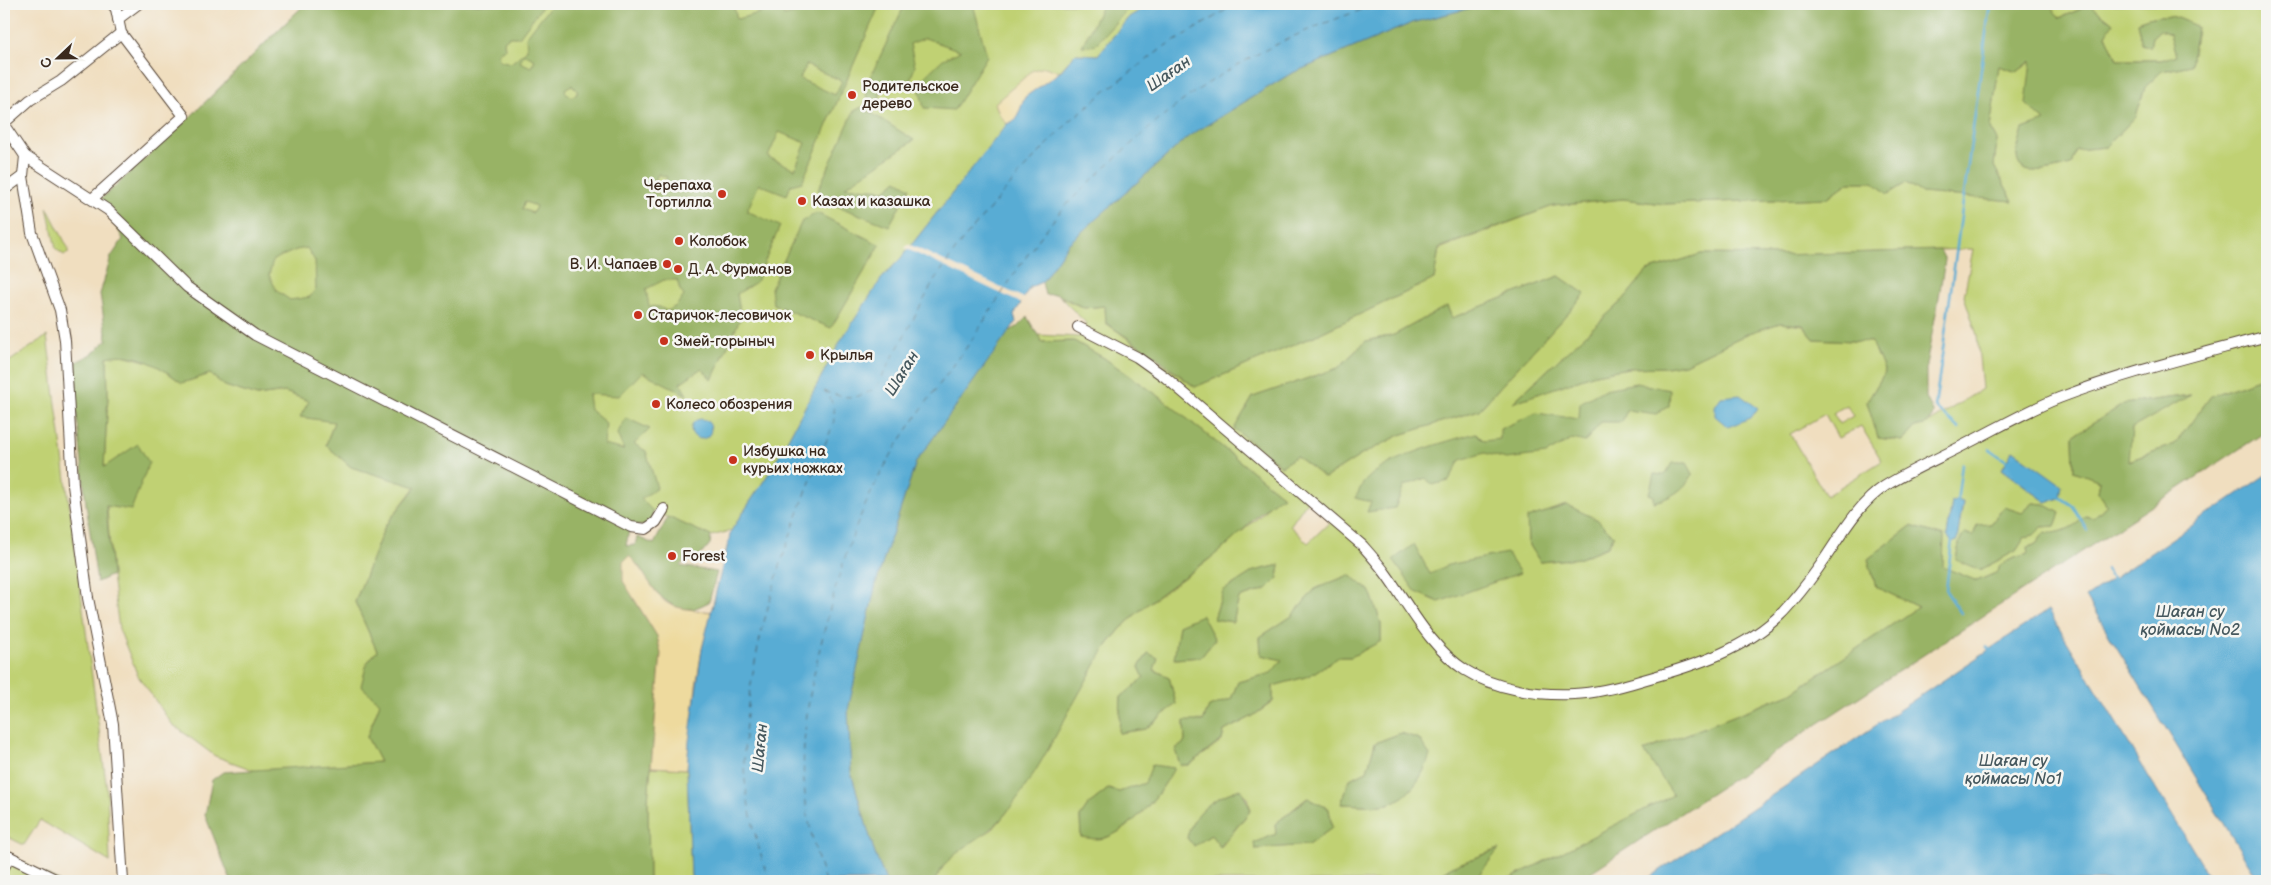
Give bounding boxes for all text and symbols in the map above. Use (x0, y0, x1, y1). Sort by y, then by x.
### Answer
north arrow (32, 32, 82, 82)
water label: Шаған (1143, 52, 1194, 96)
text: С (37, 55, 56, 70)
place label: Родительское дерево (862, 77, 959, 113)
marker: Родительское дерево (846, 89, 858, 101)
place label: Черепаха Тортилла (644, 176, 712, 212)
marker: Черепаха Тортилла (716, 188, 728, 200)
place label: Казах и казашка (812, 192, 931, 211)
marker: Казах и казашка (796, 195, 808, 207)
place label: Колобок (689, 232, 747, 251)
marker: Колобок (673, 235, 685, 247)
place label: В. И. Чапаев (570, 255, 657, 274)
marker: В. И. Чапаев (661, 258, 673, 270)
place label: Д. А. Фурманов (688, 260, 792, 279)
marker: Д. А. Фурманов (672, 263, 684, 275)
place label: Старичок-лесовичок (648, 306, 791, 325)
marker: Старичок-лесовичок (632, 309, 644, 321)
place label: Змей-горыныч (674, 332, 775, 351)
marker: Змей-горыныч (658, 335, 670, 347)
place label: Крылья (820, 346, 873, 365)
water label: Шаған (881, 348, 923, 400)
marker: Крылья (804, 349, 816, 361)
place label: Колесо обозрения (666, 395, 792, 414)
marker: Колесо обозрения (650, 398, 662, 410)
place label: Избушка на курьих ножках (743, 442, 843, 478)
marker: Избушка на курьих ножках (727, 454, 739, 466)
place label: Forest (682, 547, 725, 566)
marker: Forest (666, 550, 678, 562)
water label: Шаған су қоймасы No2 (2140, 603, 2240, 640)
water label: Шаған (748, 723, 773, 774)
water label: Шаған су қоймасы No1 (1965, 752, 2062, 789)

